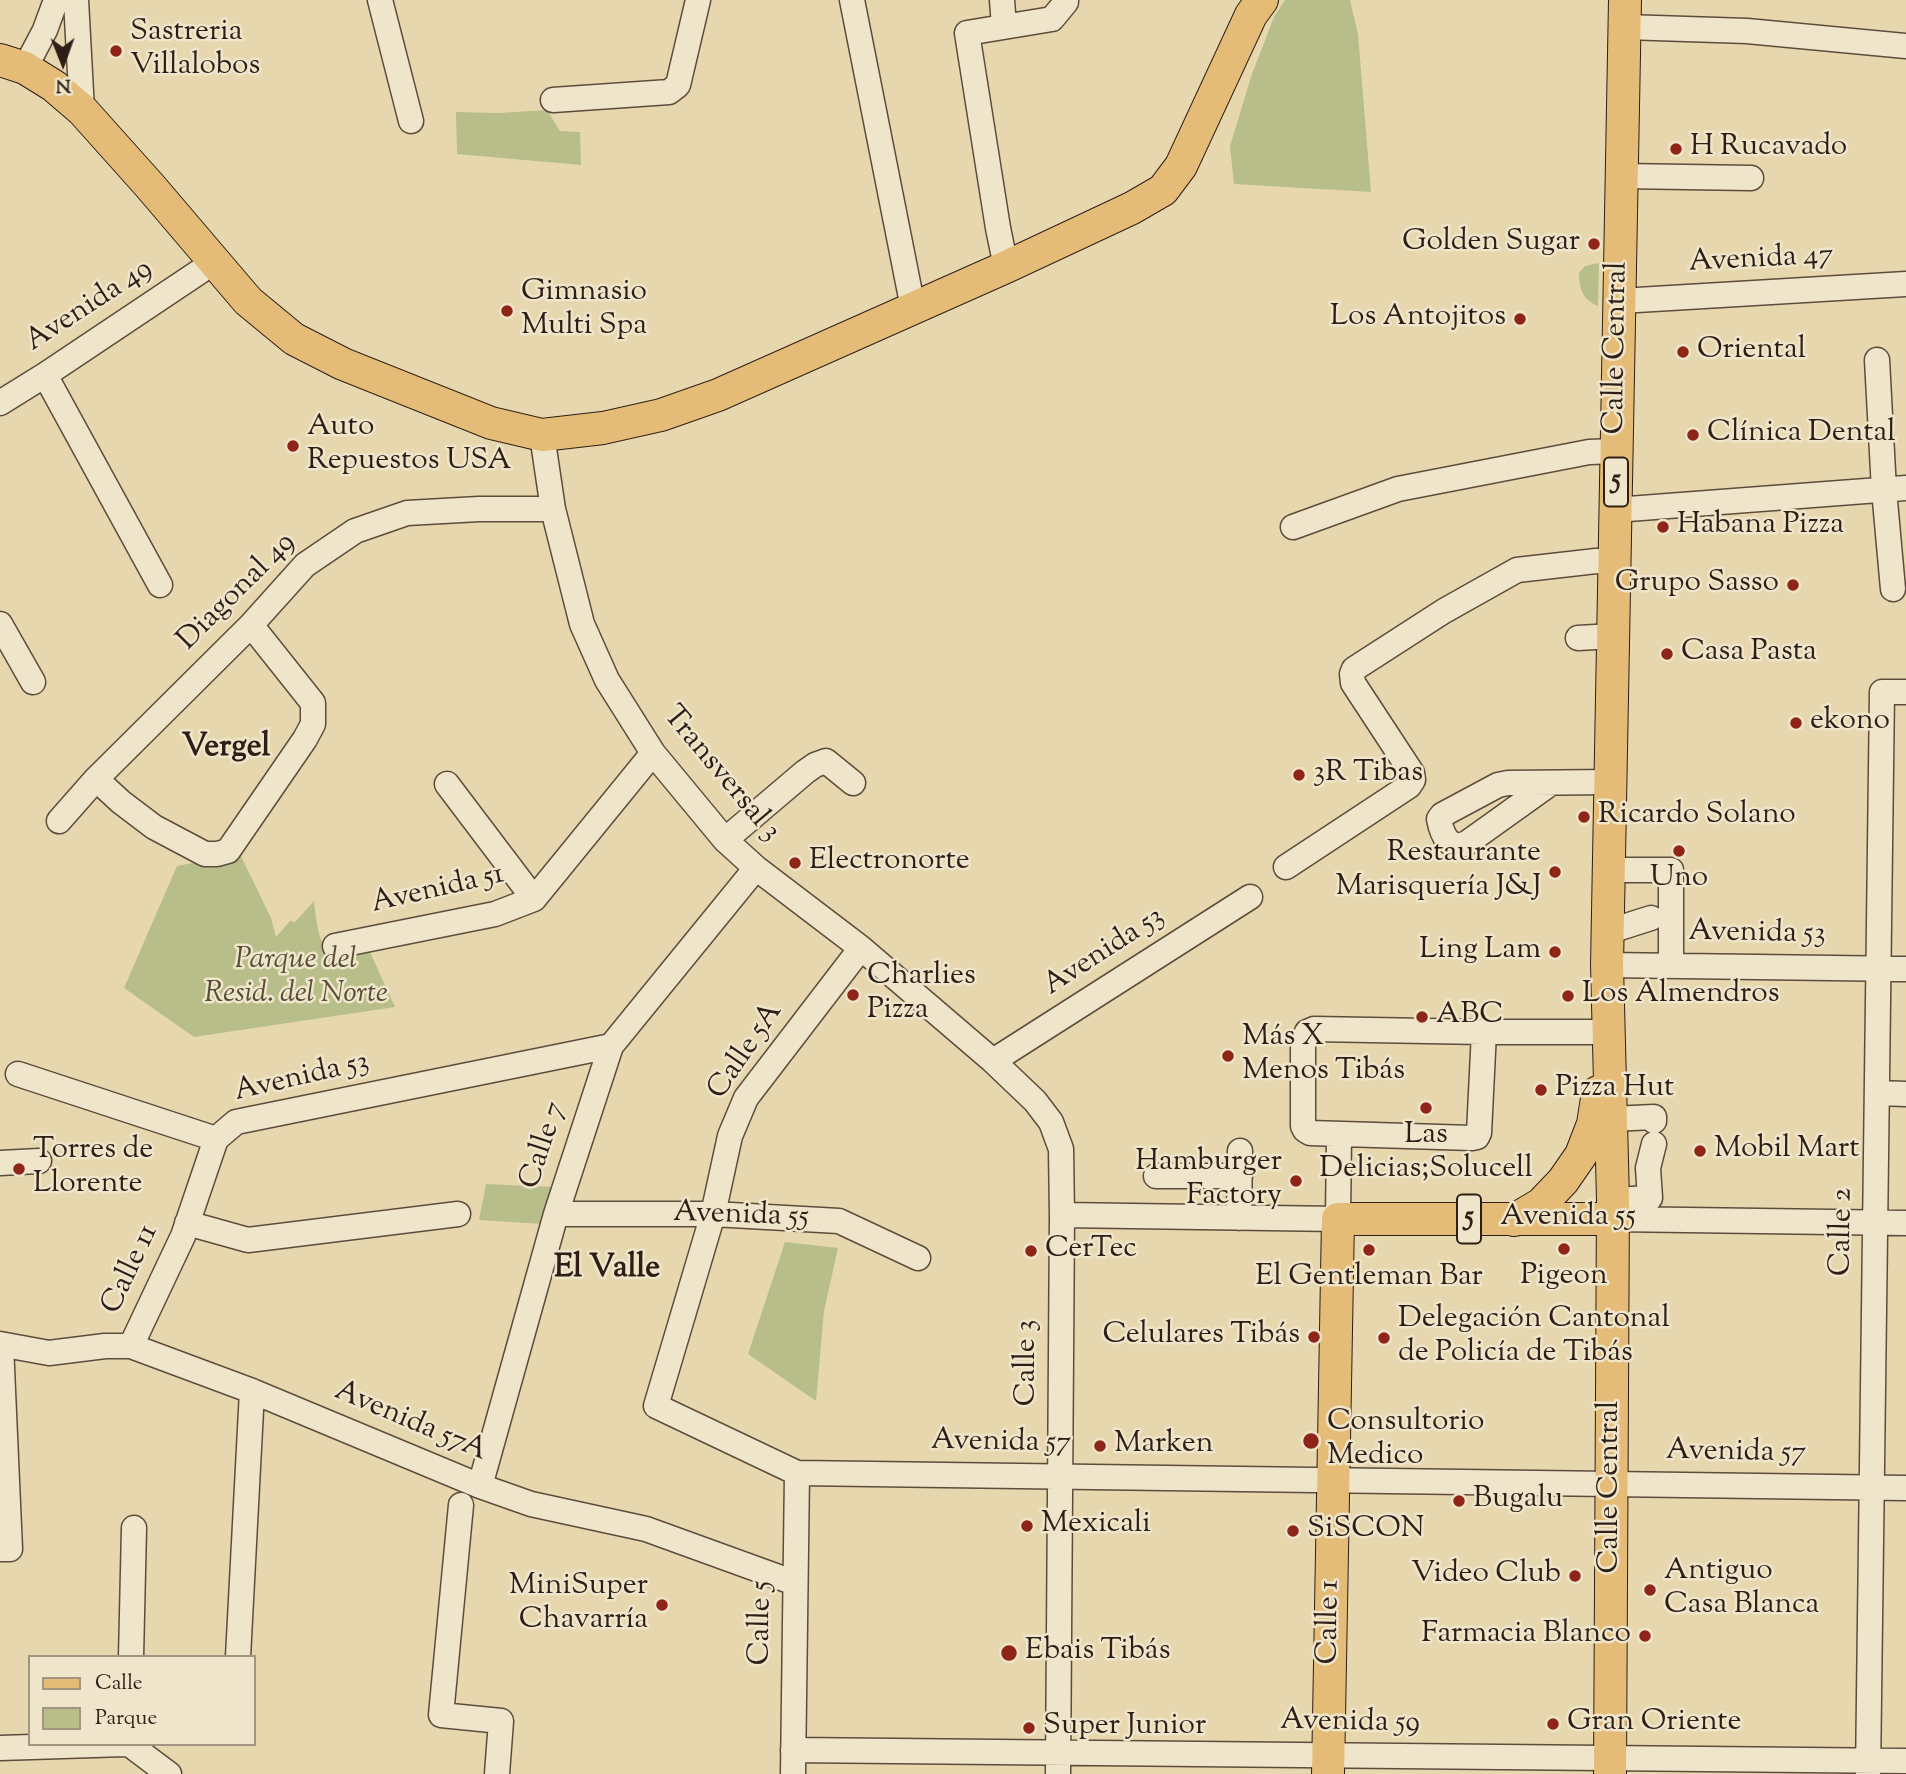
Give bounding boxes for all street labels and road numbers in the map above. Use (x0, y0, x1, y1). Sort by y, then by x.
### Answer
street label: Avenida 47 (1688, 239, 1834, 283)
street label: Avenida 49 (20, 253, 160, 361)
street label: Calle Central (1598, 261, 1638, 435)
road number: 5 (1604, 458, 1628, 506)
street label: Diagonal 49 (171, 526, 305, 660)
street label: Transversal 3 (653, 700, 787, 850)
street label: Avenida 51 (368, 858, 508, 924)
street label: Avenida 53 (1038, 901, 1172, 1005)
street label: Avenida 53 (1688, 916, 1826, 954)
street label: Calle 5A (702, 997, 792, 1107)
street label: Avenida 53 (231, 1046, 373, 1112)
street label: Calle 7 (514, 1098, 576, 1194)
street label: Calle 2 (1825, 1187, 1863, 1277)
road number: 5 (1457, 1194, 1481, 1244)
street label: Avenida 55 (673, 1197, 809, 1237)
street label: Avenida 55 (1500, 1201, 1636, 1237)
street label: Calle 11 (96, 1219, 168, 1321)
street label: Calle 3 (1011, 1320, 1047, 1406)
street label: Avenida 57A (328, 1375, 492, 1471)
street label: Calle Central (1594, 1401, 1630, 1573)
street label: Avenida 57 (931, 1425, 1071, 1463)
street label: Avenida 57 (1666, 1435, 1806, 1473)
street label: Calle 1 (1312, 1579, 1350, 1665)
street label: Calle 5 (744, 1580, 782, 1666)
street label: Avenida 59 (1280, 1705, 1420, 1743)

